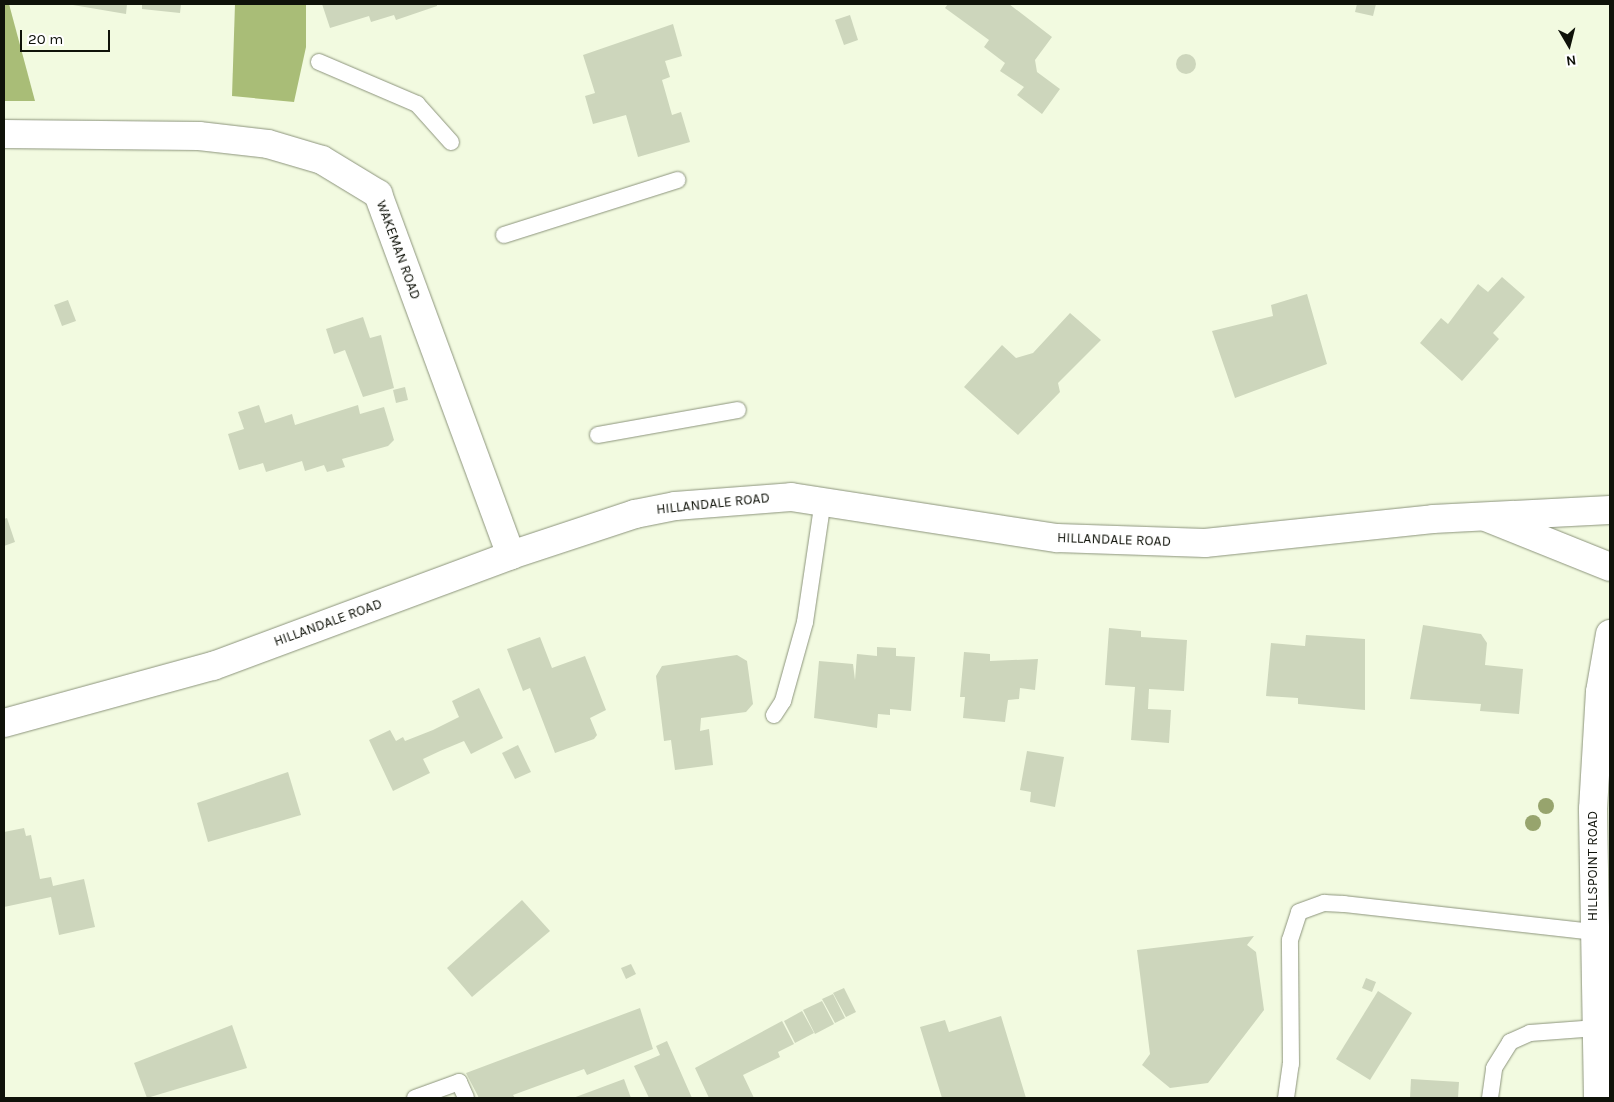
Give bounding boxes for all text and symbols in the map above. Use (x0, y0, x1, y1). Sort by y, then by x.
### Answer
scale bar (22, 20, 112, 52)
north arrow (1544, 20, 1594, 70)
text: 20 m (28, 30, 63, 48)
text: N (1565, 51, 1577, 69)
street label: WAKEMAN ROAD (372, 198, 424, 302)
street label: HILLANDALE ROAD (655, 490, 771, 518)
street label: HILLANDALE ROAD (1057, 530, 1171, 550)
street label: HILLANDALE ROAD (272, 596, 384, 650)
street label: HILLSPOINT ROAD (1585, 811, 1601, 921)

